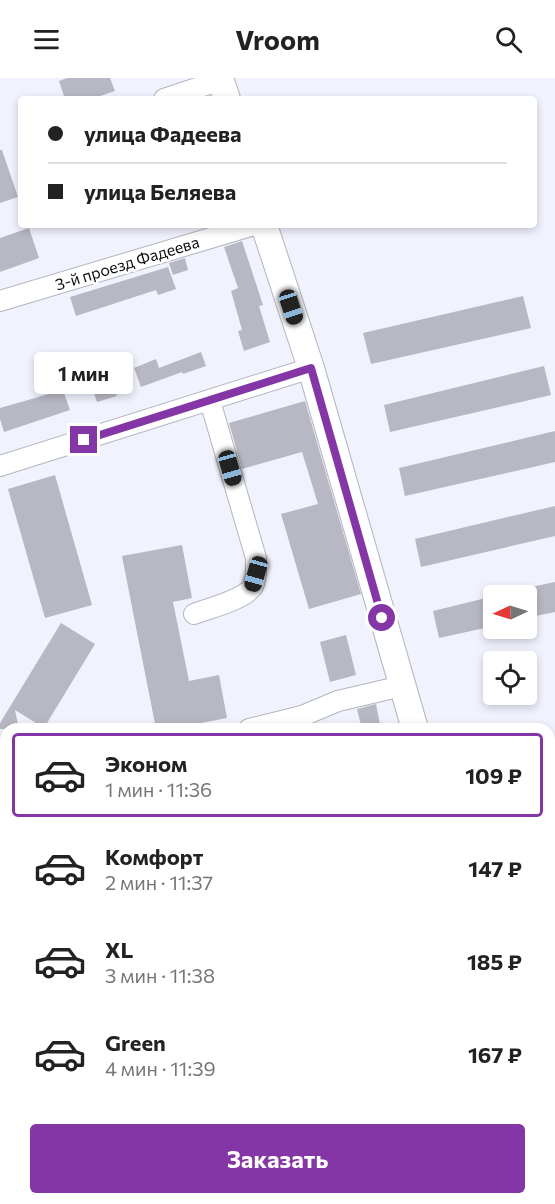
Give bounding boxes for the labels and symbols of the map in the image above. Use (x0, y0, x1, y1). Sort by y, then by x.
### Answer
street label: 3-й проезд Фадеева (52, 232, 201, 294)
car (277, 287, 305, 327)
callout: 1 мин (34, 353, 134, 395)
route end (70, 426, 97, 453)
car (216, 448, 244, 488)
car (242, 554, 270, 594)
north arrow (483, 585, 537, 639)
route start (368, 604, 395, 631)

